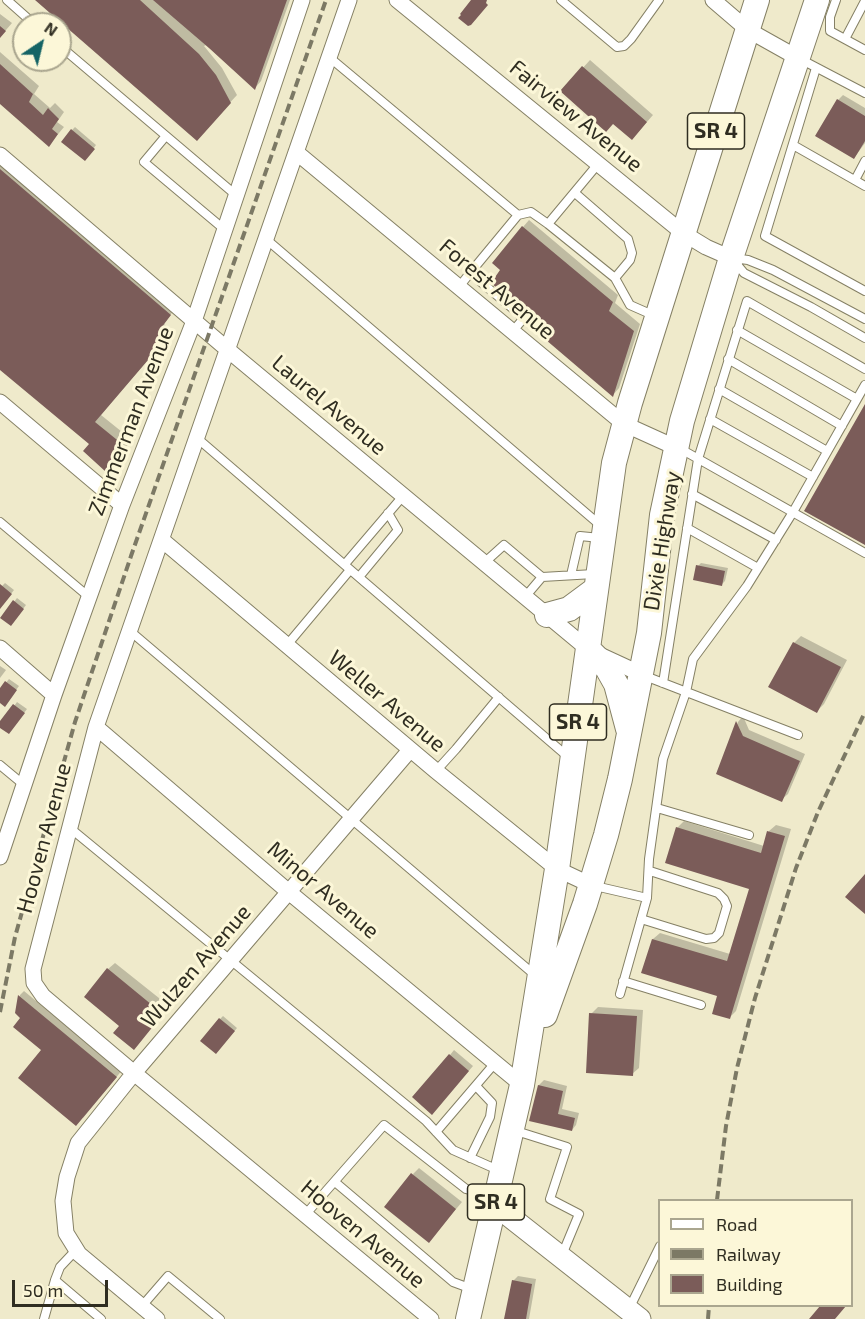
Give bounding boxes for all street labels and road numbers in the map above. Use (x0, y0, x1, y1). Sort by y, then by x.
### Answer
street label: Fairview Avenue (504, 54, 648, 178)
road number: SR 4 (688, 113, 744, 149)
street label: Forest Avenue (434, 233, 560, 345)
street label: Zimmerman Avenue (83, 323, 179, 519)
street label: Laurel Avenue (266, 349, 392, 461)
street label: Dixie Highway (638, 469, 686, 613)
street label: Weller Avenue (323, 644, 451, 758)
road number: SR 4 (550, 704, 606, 740)
street label: Hooven Avenue (11, 760, 77, 916)
street label: Minor Avenue (262, 836, 384, 944)
street label: Wulzen Avenue (135, 899, 257, 1033)
street label: Hooven Avenue (295, 1174, 431, 1294)
road number: SR 4 (468, 1184, 524, 1220)

